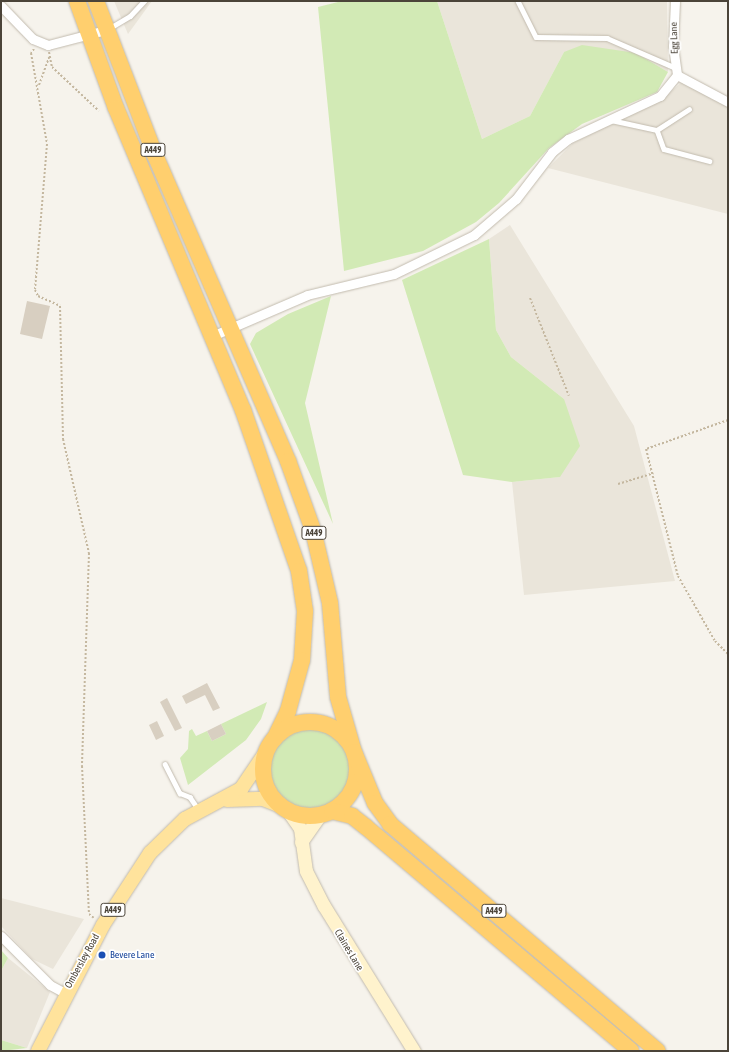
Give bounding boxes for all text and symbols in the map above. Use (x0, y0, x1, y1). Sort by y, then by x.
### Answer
street label: Egg Lane (667, 22, 681, 54)
road number: A449 (140, 143, 166, 157)
road number: A449 (301, 526, 327, 540)
road number: A449 (100, 903, 126, 917)
road number: A449 (481, 904, 507, 918)
street label: Claines Lane (332, 927, 366, 973)
street label: Ombersley Road (62, 932, 102, 990)
place label: Bevere Lane (110, 949, 155, 961)
marker: Bevere Lane (97, 950, 107, 960)

